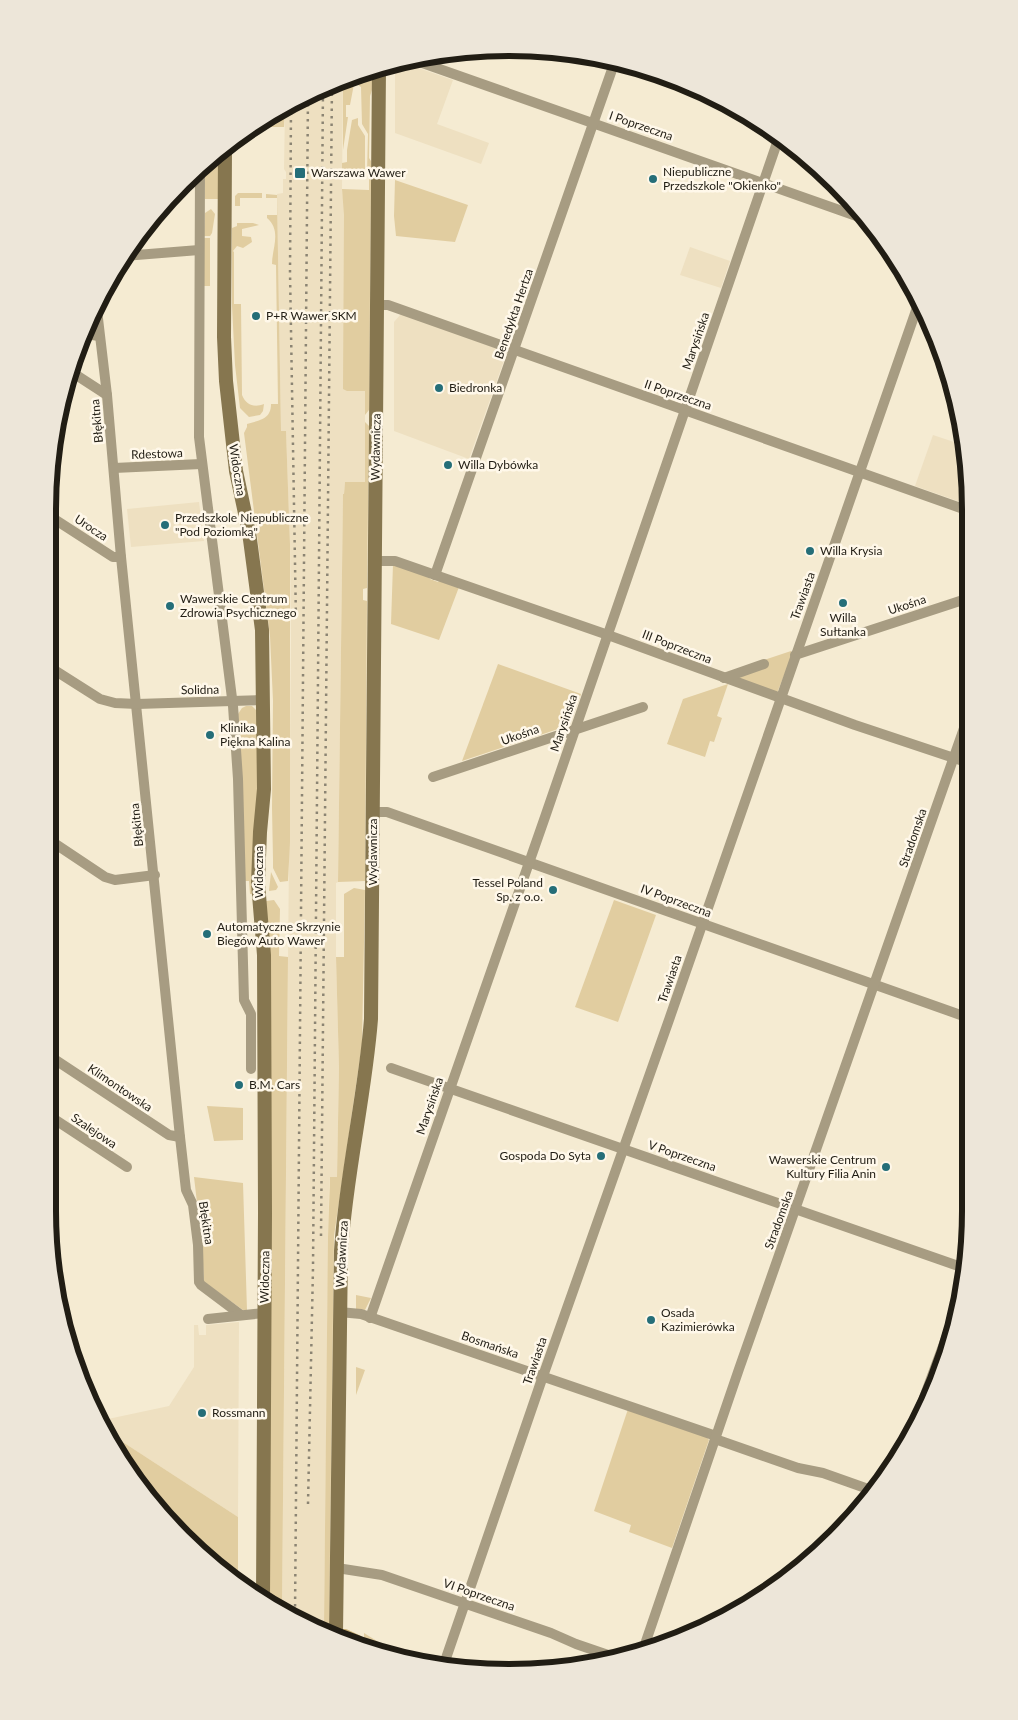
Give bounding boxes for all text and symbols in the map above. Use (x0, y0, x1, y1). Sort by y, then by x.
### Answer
street label: I Poprzeczna (607, 108, 675, 143)
place label: Niepubliczne Przedszkole "Okienko" (663, 164, 781, 193)
place label: Warszawa Wawer (311, 165, 406, 180)
marker: Warszawa Wawer (293, 166, 307, 180)
marker: Niepubliczne Przedszkole "Okienko" (647, 173, 659, 185)
street label: Benedykta Hertza (491, 267, 536, 361)
place label: P+R Wawer SKM (266, 308, 357, 323)
marker: P+R Wawer SKM (250, 310, 262, 322)
street label: Marysińska (679, 310, 712, 371)
street label: II Poprzeczna (643, 376, 714, 413)
place label: Biedronka (449, 380, 502, 395)
marker: Biedronka (433, 382, 445, 394)
street label: Błękitna (87, 399, 106, 443)
street label: Wydawnicza (367, 413, 384, 481)
street label: Widoczna (226, 443, 249, 497)
street label: Rdestowa (131, 445, 183, 462)
place label: Willa Dybówka (458, 457, 538, 472)
marker: Willa Dybówka (442, 459, 454, 471)
place label: Przedszkole Niepubliczne "Pod Poziomką" (175, 510, 309, 539)
street label: Urocza (72, 511, 111, 544)
marker: Przedszkole Niepubliczne "Pod Poziomką" (159, 519, 171, 531)
place label: Willa Krysia (820, 543, 882, 558)
marker: Willa Krysia (804, 545, 816, 557)
street label: Trawiasta (787, 570, 818, 622)
place label: Wawerskie Centrum Zdrowia Psychicznego (180, 591, 297, 620)
street label: Ukośna (886, 591, 928, 618)
marker: Willa Sułtanka (837, 597, 849, 609)
marker: Wawerskie Centrum Zdrowia Psychicznego (164, 600, 176, 612)
place label: Willa Sułtanka (820, 610, 866, 639)
street label: III Poprzeczna (640, 626, 714, 667)
street label: Solidna (181, 682, 219, 697)
street label: Marysińska (547, 692, 580, 753)
place label: Klinika Piękna Kalina (220, 720, 291, 749)
street label: Ukośna (499, 721, 541, 748)
marker: Klinika Piękna Kalina (204, 729, 216, 741)
street label: Błękitna (127, 803, 146, 848)
street label: Stradomska (895, 806, 930, 869)
street label: Wydawnicza (365, 818, 380, 886)
street label: Widoczna (251, 846, 266, 898)
place label: Tessel Poland Sp. z o.o. (473, 875, 543, 904)
street label: IV Poprzeczna (639, 881, 714, 920)
marker: Tessel Poland Sp. z o.o. (547, 884, 559, 896)
place label: Automatyczne Skrzynie Biegów Auto Wawer (217, 919, 340, 948)
marker: Automatyczne Skrzynie Biegów Auto Wawer (201, 928, 213, 940)
street label: Trawiasta (654, 953, 685, 1005)
street label: Klimontowska (85, 1061, 155, 1115)
street label: Marysińska (413, 1075, 446, 1136)
place label: B.M. Cars (249, 1077, 300, 1092)
marker: B.M. Cars (233, 1079, 245, 1091)
street label: Szalejowa (69, 1110, 120, 1151)
street label: V Poprzeczna (646, 1137, 718, 1174)
place label: Gospoda Do Syta (499, 1148, 591, 1163)
marker: Gospoda Do Syta (595, 1150, 607, 1162)
place label: Wawerskie Centrum Kultury Filia Anin (769, 1152, 876, 1181)
marker: Wawerskie Centrum Kultury Filia Anin (880, 1161, 892, 1173)
street label: Stradomska (761, 1188, 796, 1251)
street label: Błękitna (196, 1200, 217, 1246)
street label: Wydawnicza (332, 1220, 351, 1288)
street label: Widoczna (257, 1251, 272, 1303)
place label: Osada Kazimierówka (661, 1305, 735, 1334)
marker: Osada Kazimierówka (645, 1314, 657, 1326)
street label: Bosmańska (460, 1328, 521, 1361)
street label: Trawiasta (519, 1335, 550, 1387)
place label: Rossmann (212, 1405, 266, 1420)
marker: Rossmann (196, 1407, 208, 1419)
street label: VI Poprzeczna (441, 1575, 517, 1614)

